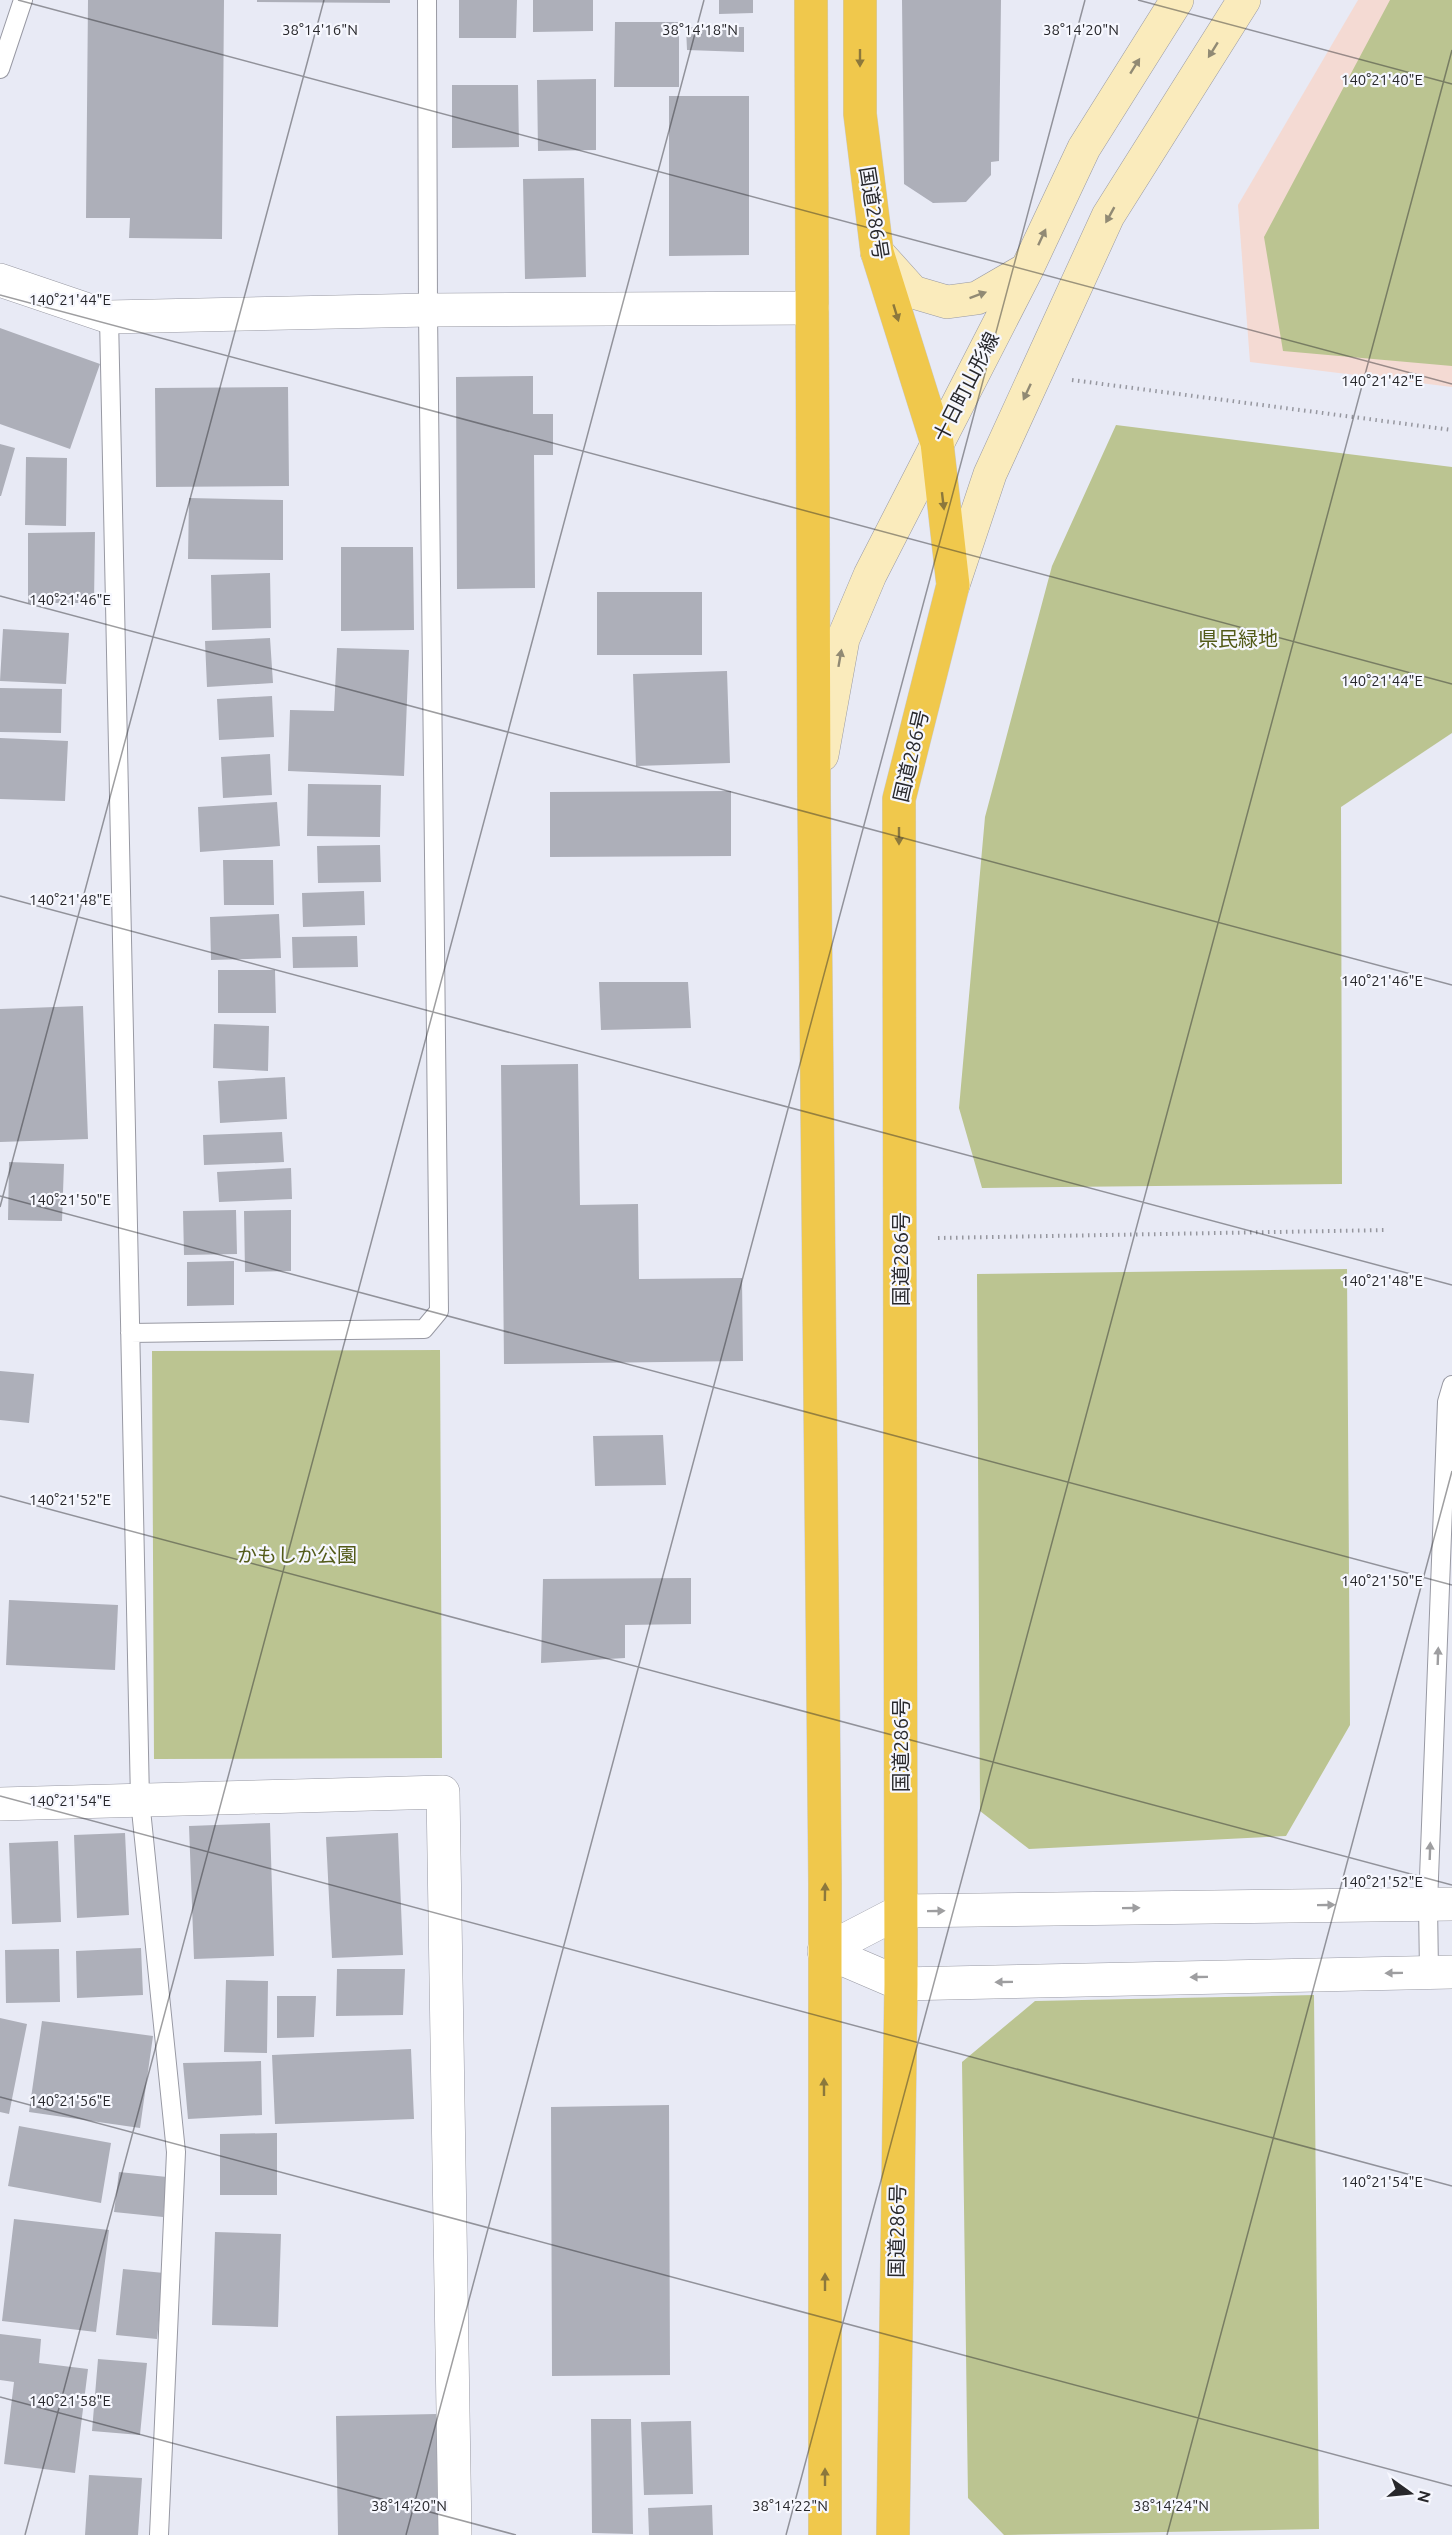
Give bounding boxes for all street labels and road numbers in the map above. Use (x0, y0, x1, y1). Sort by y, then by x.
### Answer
street label: 国道286号 (856, 165, 893, 261)
street label: 十日町山形線 (928, 328, 1003, 445)
street label: 国道286号 (889, 708, 932, 804)
street label: 国道286号 (889, 1212, 912, 1306)
street label: 国道286号 (889, 1698, 912, 1792)
street label: 国道286号 (884, 2184, 909, 2278)

